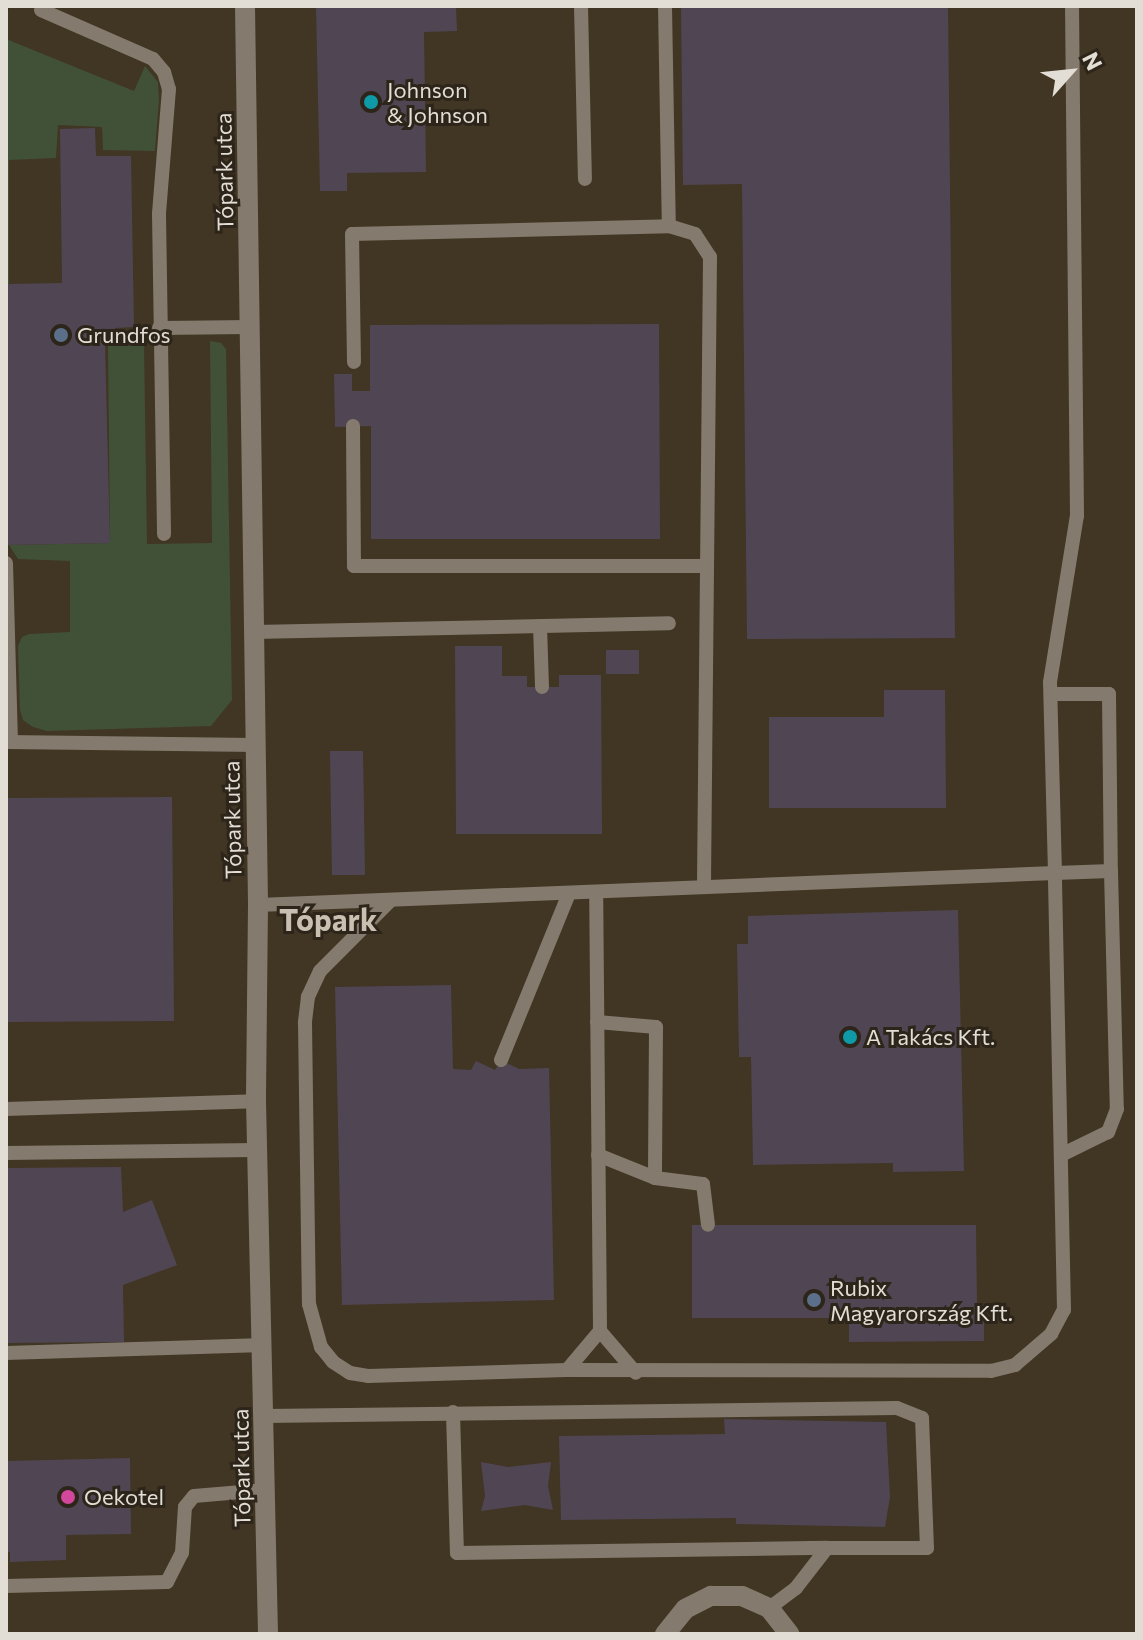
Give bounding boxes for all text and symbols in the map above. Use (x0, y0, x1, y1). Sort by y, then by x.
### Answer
north arrow (1031, 32, 1111, 112)
text: N (1077, 47, 1109, 74)
place label: Johnson & Johnson (387, 76, 488, 128)
marker: Johnson & Johnson (362, 93, 380, 111)
street label: Tópark utca (210, 113, 238, 231)
place label: Grundfos (77, 322, 171, 348)
marker: Grundfos (52, 326, 70, 344)
street label: Tópark utca (218, 761, 246, 879)
district label: Tópark (279, 901, 377, 937)
place label: A Takács Kft. (866, 1024, 995, 1050)
marker: A Takács Kft. (841, 1028, 859, 1046)
place label: Rubix Magyarország Kft. (830, 1274, 1013, 1326)
marker: Rubix Magyarország Kft. (805, 1291, 823, 1309)
street label: Tópark utca (227, 1409, 255, 1527)
place label: Oekotel (84, 1484, 164, 1510)
marker: Oekotel (59, 1488, 77, 1506)

